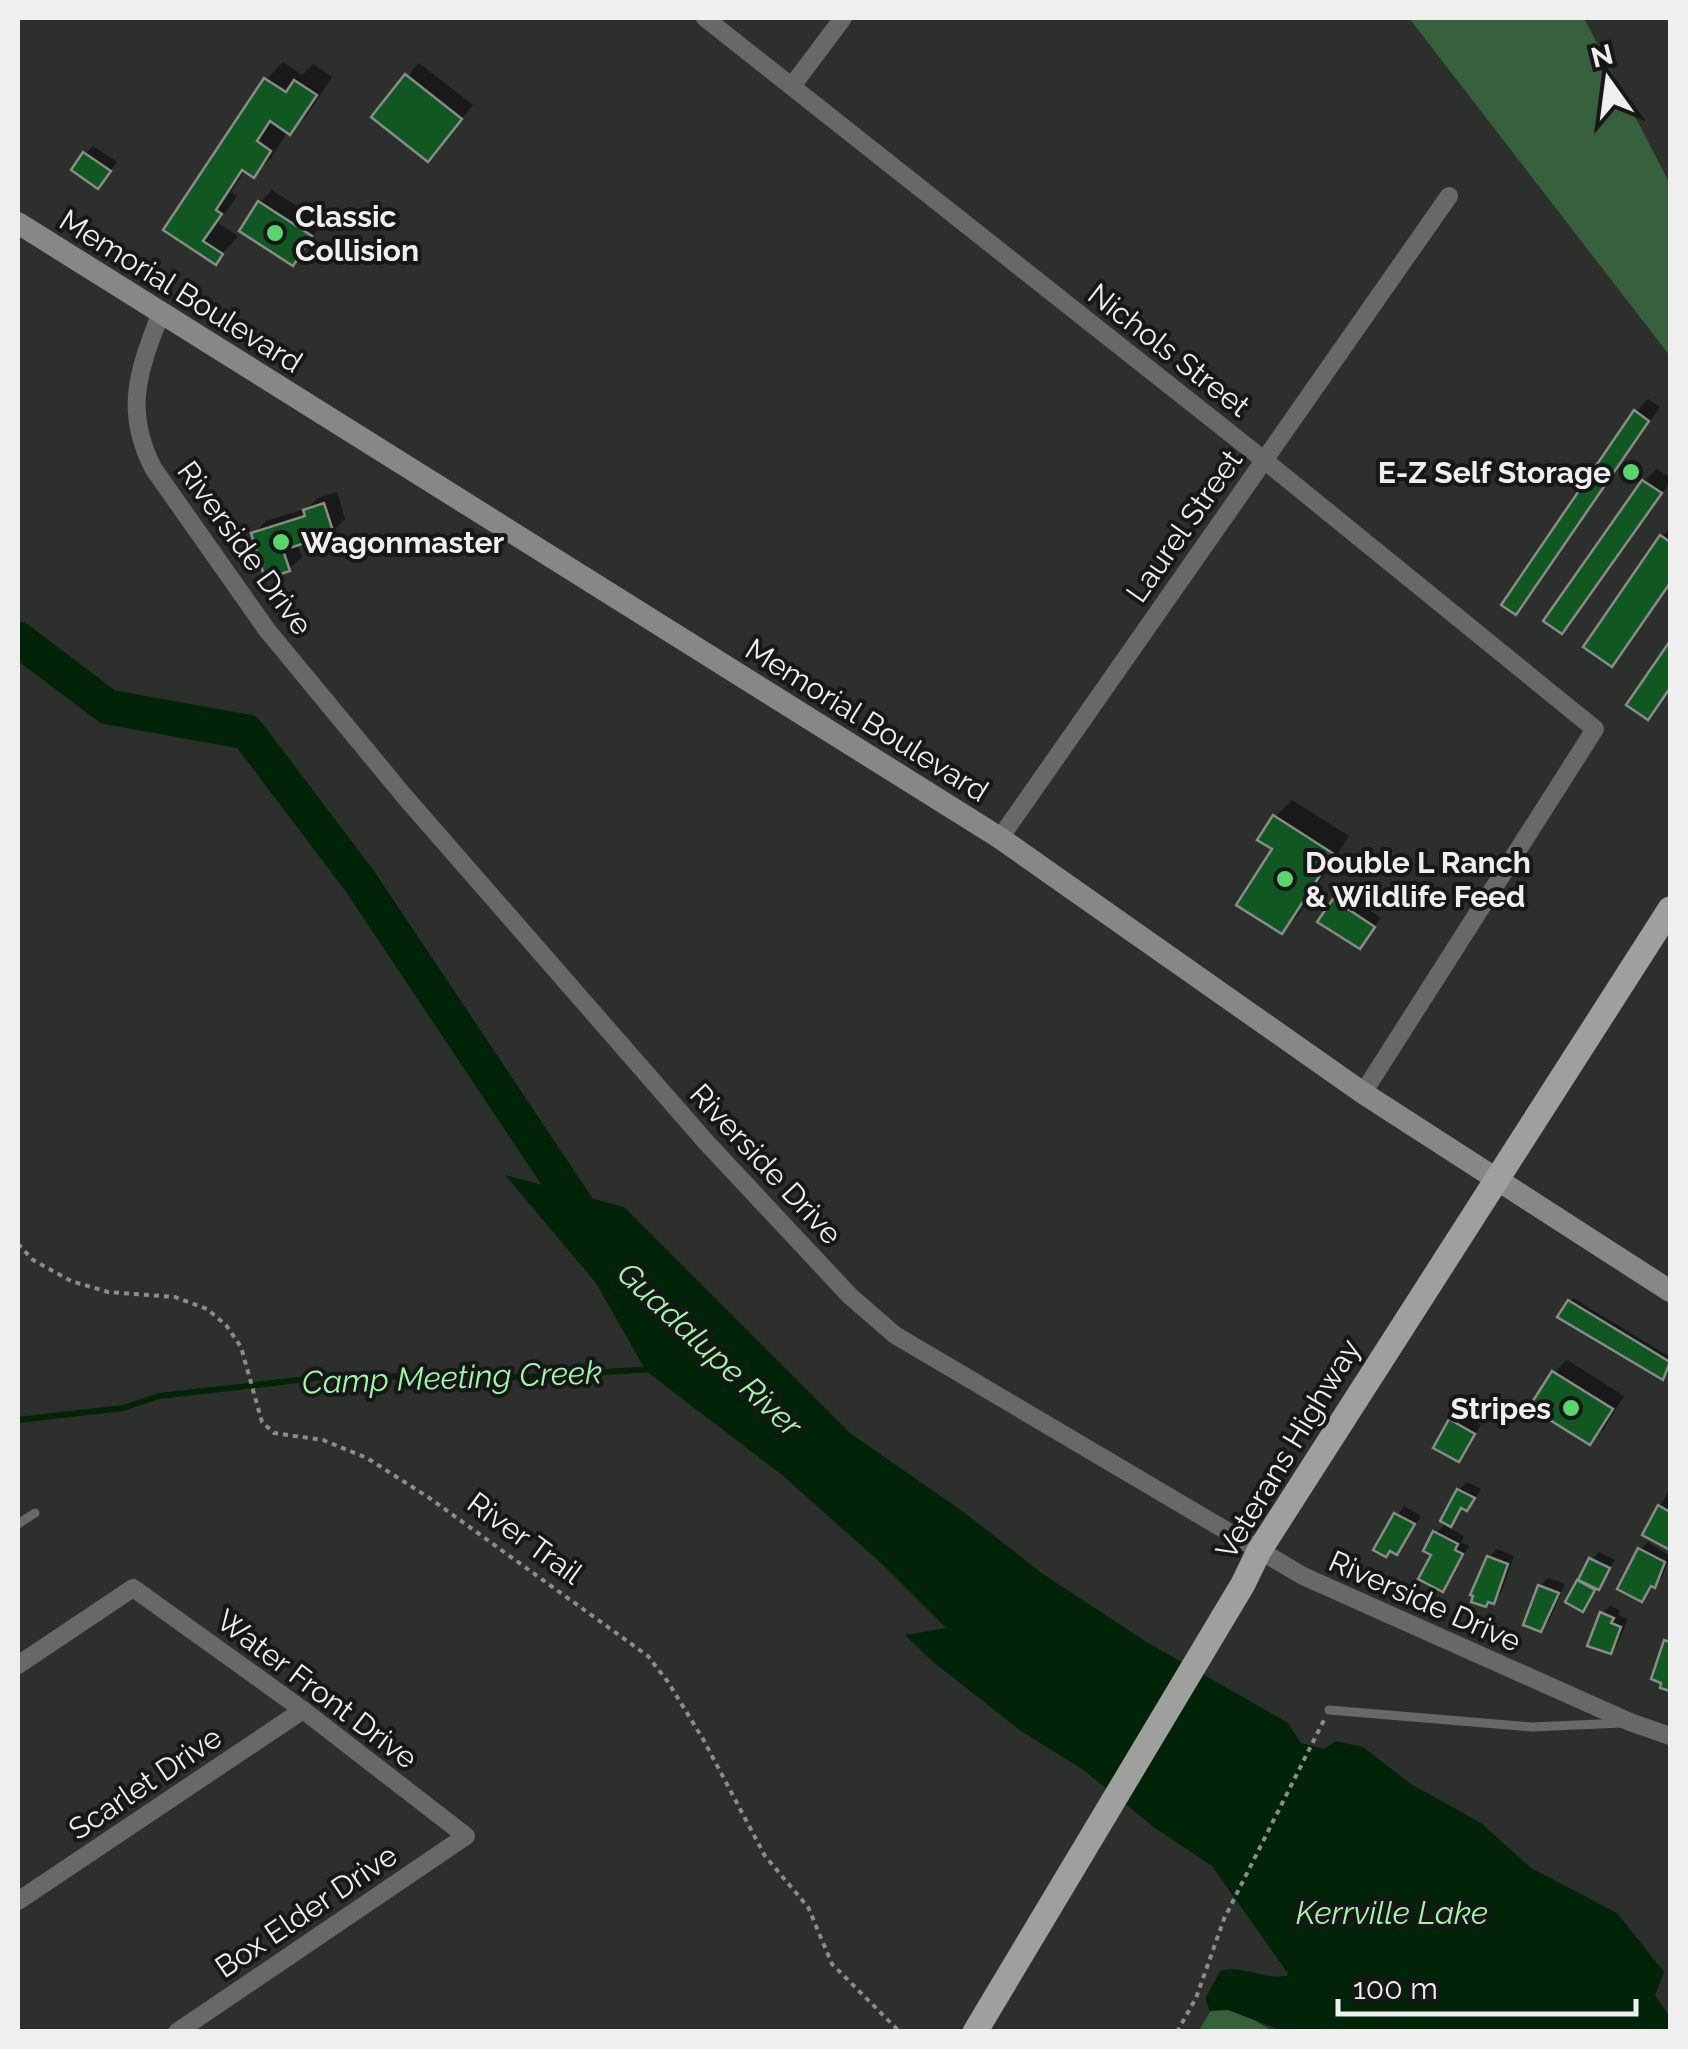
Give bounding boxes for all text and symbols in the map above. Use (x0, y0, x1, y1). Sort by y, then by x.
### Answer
north arrow (1558, 30, 1658, 130)
text: N (1588, 38, 1616, 75)
place label: Classic Collision (295, 199, 419, 268)
street label: Memorial Boulevard (53, 202, 309, 380)
marker: Classic Collision (264, 222, 286, 244)
street label: Nichols Street (1081, 276, 1257, 424)
street label: Laurel Street (1119, 443, 1249, 609)
street label: Riverside Drive (170, 454, 320, 642)
place label: E-Z Self Storage (1378, 455, 1611, 490)
marker: E-Z Self Storage (1620, 461, 1642, 483)
place label: Wagonmaster (301, 525, 505, 560)
marker: Wagonmaster (270, 531, 292, 553)
street label: Memorial Boulevard (739, 631, 995, 809)
place label: Double L Ranch & Wildlife Feed (1305, 845, 1531, 914)
marker: Double L Ranch & Wildlife Feed (1274, 868, 1296, 890)
street label: Riverside Drive (683, 1077, 849, 1251)
water label: Guadalupe River (610, 1254, 811, 1445)
street label: Veterans Highway (1209, 1333, 1367, 1565)
water label: Camp Meeting Creek (301, 1353, 603, 1401)
place label: Stripes (1450, 1391, 1551, 1426)
marker: Stripes (1560, 1397, 1582, 1419)
street label: River Trail (461, 1485, 590, 1592)
street label: Riverside Drive (1324, 1543, 1526, 1659)
street label: Water Front Drive (210, 1602, 424, 1776)
street label: Scarlet Drive (62, 1719, 228, 1847)
street label: Box Elder Drive (208, 1837, 404, 1985)
water label: Kerrville Lake (1296, 1894, 1488, 1931)
scale bar (1338, 1954, 1636, 2016)
text: 100 m (1353, 1971, 1438, 2006)

